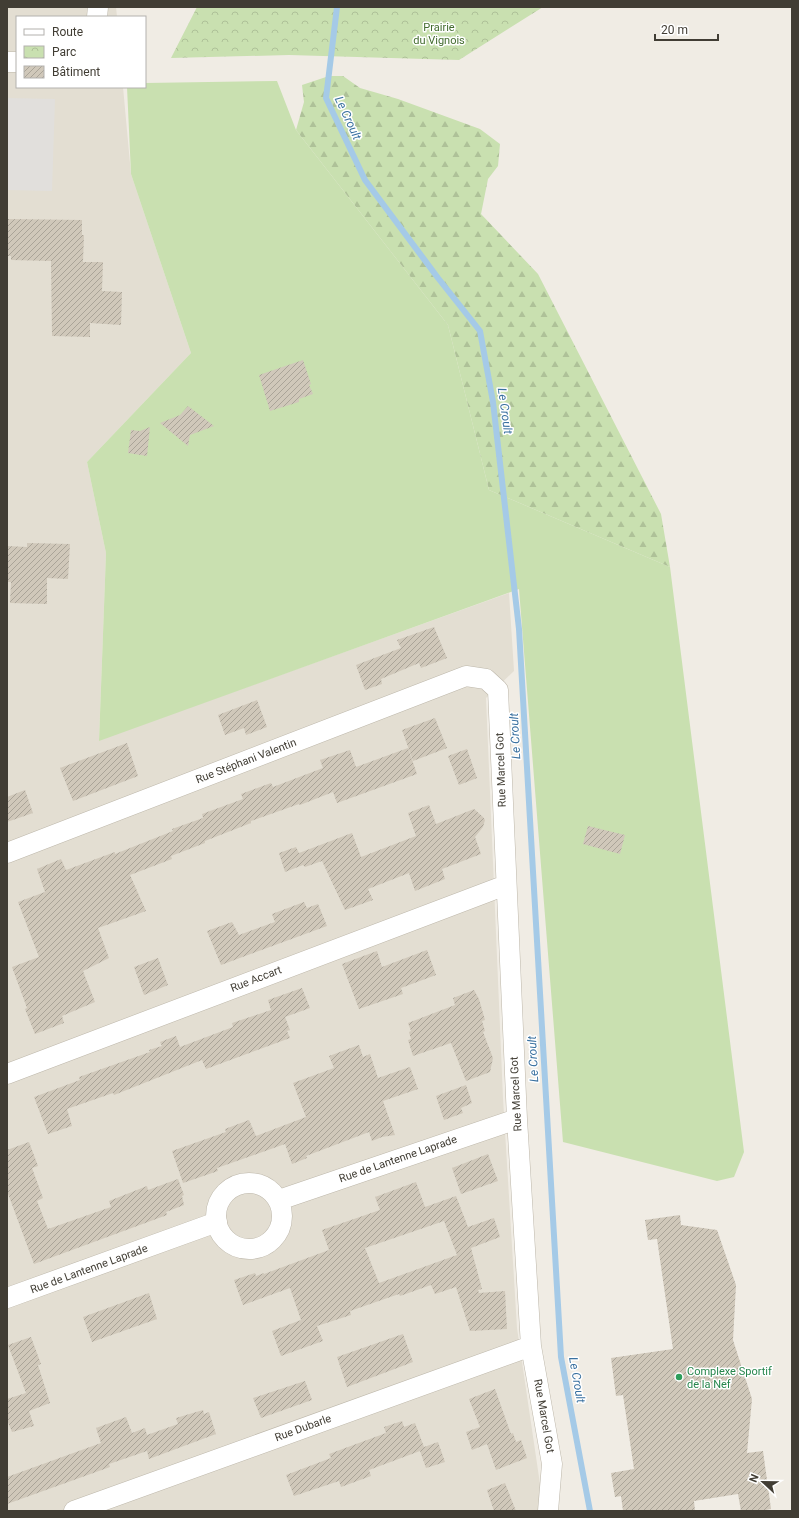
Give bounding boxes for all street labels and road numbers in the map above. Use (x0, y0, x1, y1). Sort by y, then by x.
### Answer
street label: Rue Marcel Got (493, 732, 509, 808)
street label: Rue Stéphani Valentin (194, 736, 298, 786)
street label: Rue Accart (229, 963, 284, 995)
street label: Rue Marcel Got (508, 1056, 524, 1132)
street label: Rue de Lantenne Laprade (337, 1133, 459, 1185)
street label: Rue de Lantenne Laprade (29, 1242, 150, 1296)
street label: Rue Marcel Got (531, 1378, 557, 1454)
street label: Rue Dubarle (273, 1412, 333, 1444)

